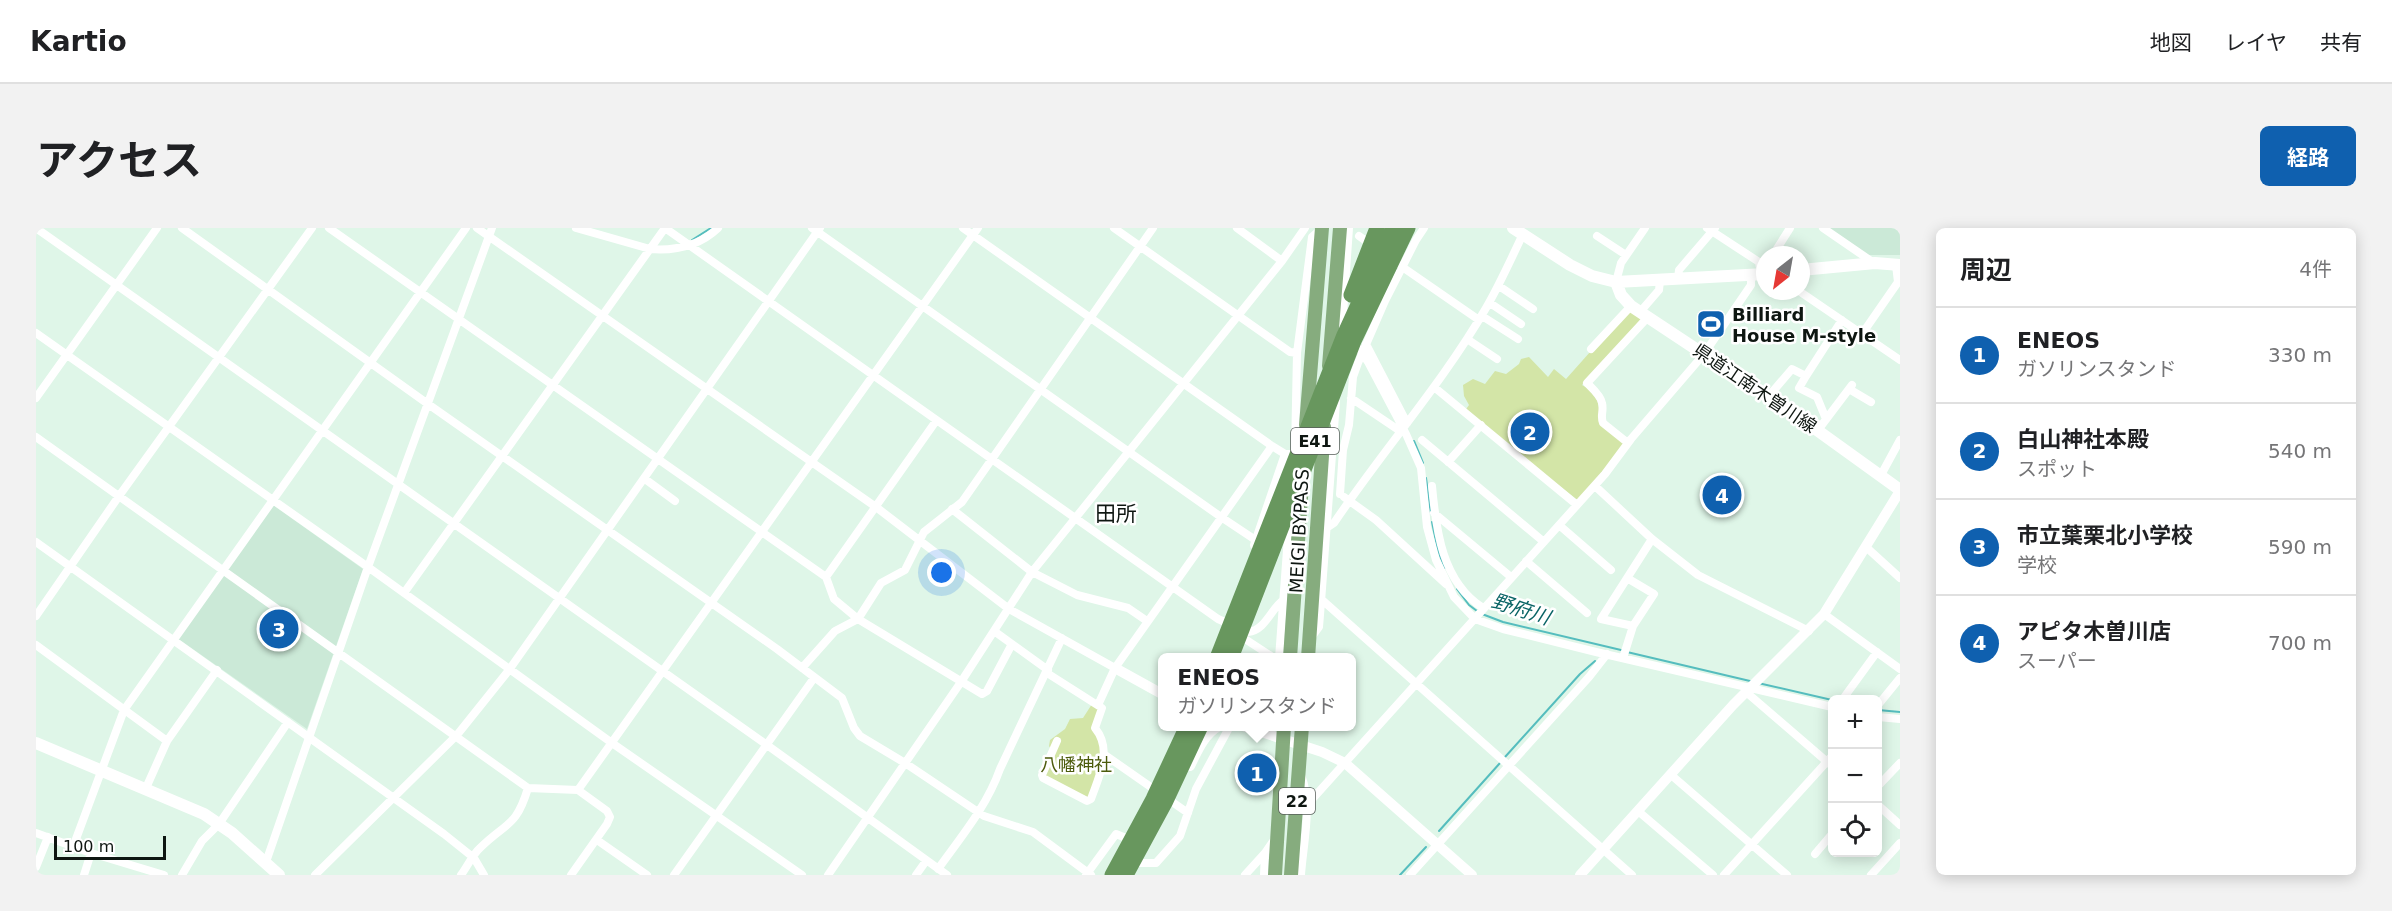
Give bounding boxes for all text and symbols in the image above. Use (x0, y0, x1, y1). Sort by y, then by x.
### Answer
text: Kartio (30, 25, 127, 58)
text: 地図 (2150, 31, 2192, 55)
text: レイヤ (2225, 31, 2287, 55)
text: 共有 (2320, 31, 2362, 55)
button: 経路 (2260, 126, 2356, 186)
text: アクセス (36, 136, 202, 185)
north arrow (1756, 246, 1810, 300)
text: 周辺 (1960, 255, 2012, 285)
text: 4件 (2299, 257, 2332, 281)
place label: Billiard House M-style (1732, 304, 1876, 346)
sports icon: Billiard House M-style (1695, 308, 1727, 340)
text: ENEOS (2017, 328, 2100, 353)
street label: 県道江南木曽川線 (1689, 339, 1821, 437)
text: 1 (1973, 343, 1986, 367)
text: 330 m (2268, 343, 2332, 367)
text: ガソリンスタンド (2017, 357, 2177, 381)
pin: 2 (1510, 410, 1550, 454)
text: 白山神社本殿 (2017, 427, 2149, 452)
road number: E41 (1291, 428, 1339, 454)
text: 2 (1973, 439, 1986, 463)
text: 540 m (2268, 439, 2332, 463)
text: スポット (2017, 457, 2097, 481)
street label: MEIGI BYPASS (1285, 468, 1313, 594)
pin: 4 (1702, 472, 1742, 518)
district label: 田所 (1095, 502, 1137, 526)
text: 市立葉栗北小学校 (2017, 523, 2193, 548)
text: 3 (1973, 535, 1986, 559)
text: 590 m (2268, 535, 2332, 559)
text: 学校 (2017, 553, 2057, 577)
your location (927, 558, 956, 587)
water label: 野府川 (1489, 588, 1555, 630)
pin: 3 (260, 606, 298, 652)
text: アピタ木曽川店 (2017, 619, 2171, 644)
text: 4 (1973, 631, 1986, 655)
text: 700 m (2268, 631, 2332, 655)
text: スーパー (2017, 649, 2097, 673)
popup (1158, 653, 1356, 731)
text: ENEOS (1177, 665, 1260, 690)
text: ガソリンスタンド (1177, 694, 1337, 718)
map controls (1828, 695, 1882, 857)
button: + (1828, 695, 1882, 749)
button: − (1828, 749, 1882, 803)
pin: 1 (1238, 750, 1276, 796)
park label: 八幡神社 (1040, 754, 1112, 775)
road number: 22 (1279, 788, 1315, 814)
button: locate (1828, 803, 1882, 857)
scale bar (54, 833, 166, 860)
text: 100 m (63, 837, 114, 856)

